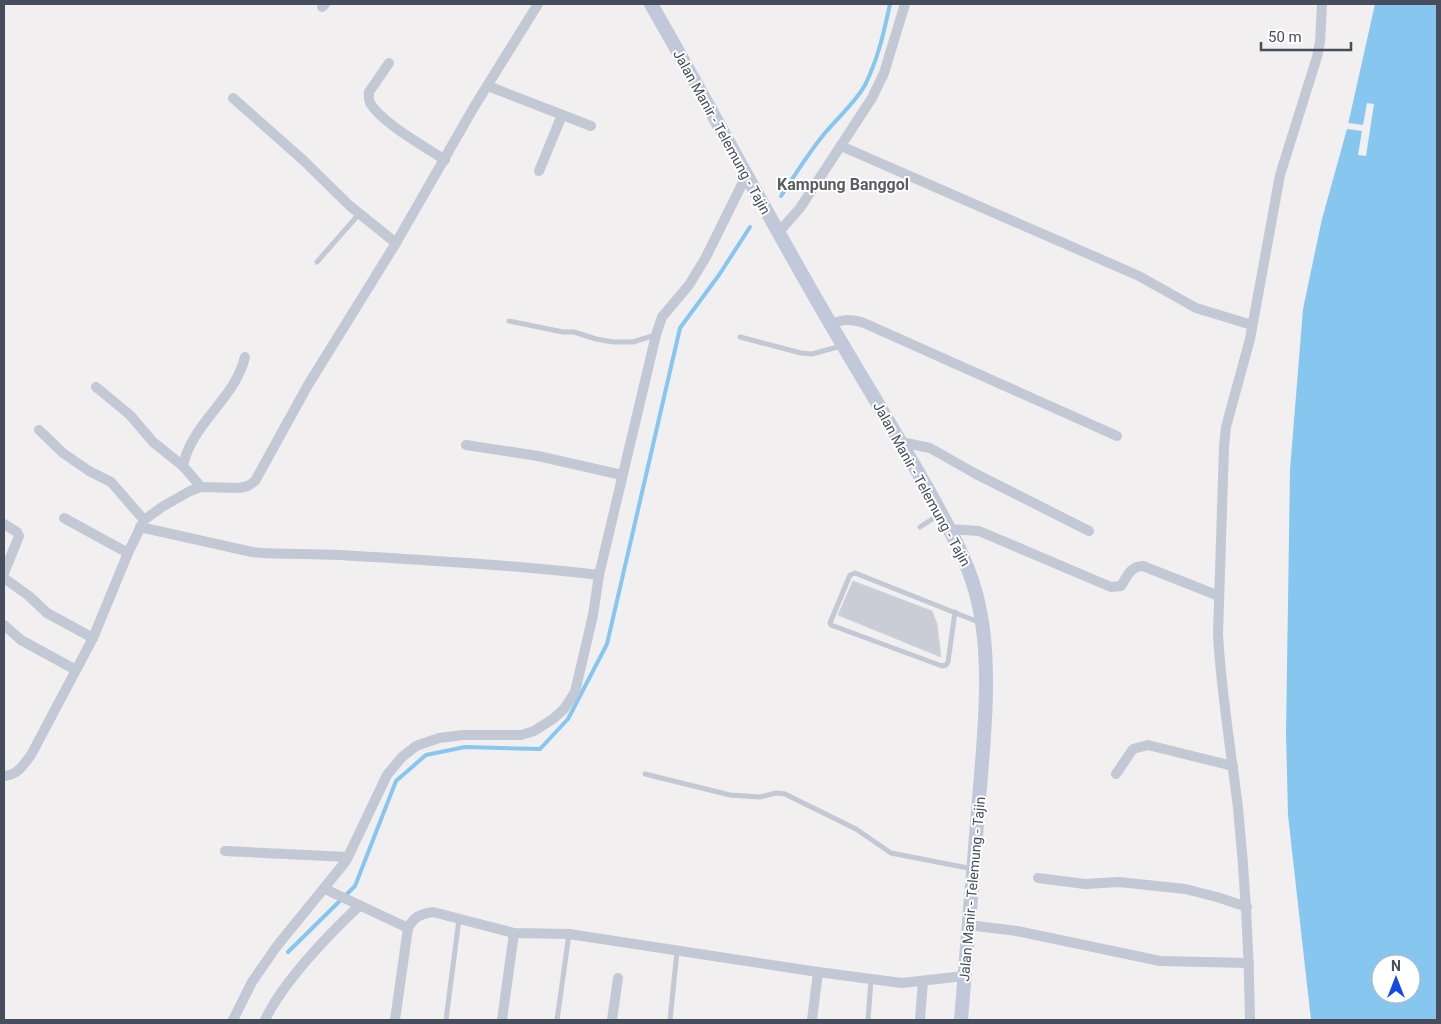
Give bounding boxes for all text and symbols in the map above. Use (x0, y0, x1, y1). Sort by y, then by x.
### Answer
scale bar (1261, 20, 1351, 52)
text: 50 m (1268, 28, 1302, 46)
street label: Jalan Manir - Telemung - Tajin (670, 47, 774, 217)
district label: Kampung Banggol (777, 175, 909, 194)
street label: Jalan Manir - Telemung - Tajin (870, 399, 974, 569)
street label: Jalan Manir - Telemung - Tajin (956, 796, 988, 982)
north arrow (1371, 954, 1421, 1004)
text: N (1391, 958, 1401, 974)

